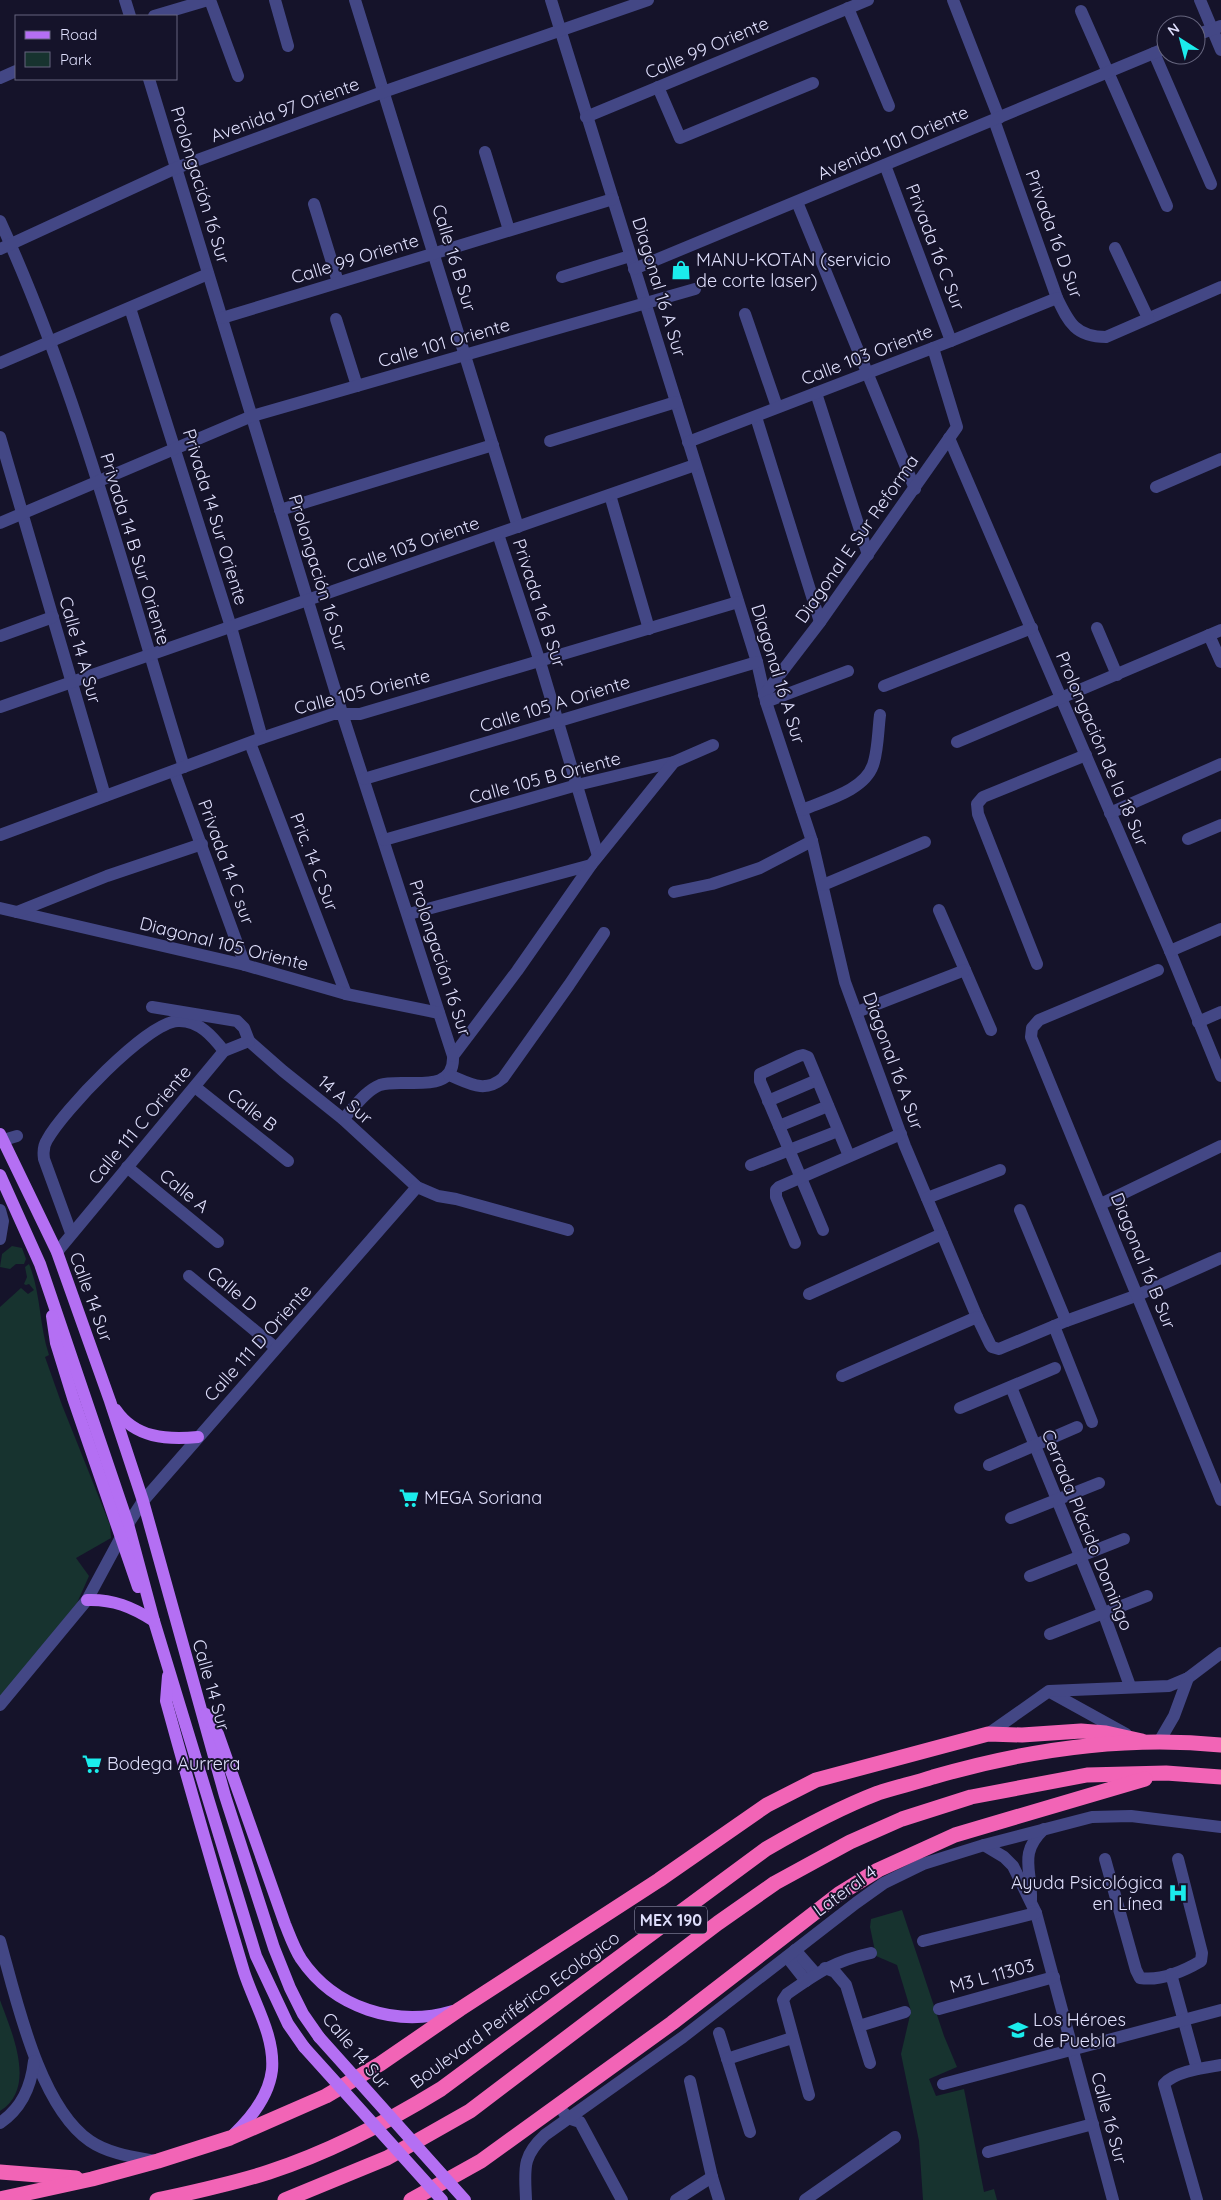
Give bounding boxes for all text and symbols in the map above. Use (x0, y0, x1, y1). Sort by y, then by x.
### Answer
street label: Calle 99 Oriente (641, 11, 772, 84)
legend (15, 15, 178, 80)
north arrow (1156, 15, 1206, 65)
text: N (1164, 19, 1183, 40)
text: Road (60, 25, 97, 44)
text: Park (60, 50, 92, 69)
street label: Avenida 97 Oriente (207, 72, 362, 147)
street label: Avenida 101 Oriente (814, 100, 972, 185)
street label: Prolongación 16 Sur (166, 103, 235, 266)
street label: Privada 16 D Sur (1021, 166, 1088, 301)
street label: Privada 16 C Sur (901, 180, 970, 313)
street label: Calle 16 B Sur (427, 201, 482, 314)
street label: Diagonal 16 A Sur (627, 214, 692, 360)
street label: Calle 99 Oriente (288, 228, 421, 289)
place label: MANU-KOTAN (servicio de corte laser) (696, 248, 891, 292)
shop icon: MANU-KOTAN (servicio de corte laser) (670, 259, 692, 281)
street label: Calle 101 Oriente (375, 313, 512, 372)
street label: Calle 103 Oriente (798, 319, 936, 390)
street label: Privada 14 Sur Oriente (178, 426, 253, 608)
street label: Privada 14 B Sur Oriente (95, 450, 176, 648)
street label: Diagonal E Sur Reforma (790, 450, 923, 627)
street label: Prolongación 16 Sur (284, 491, 353, 654)
street label: Calle 103 Oriente (343, 511, 482, 578)
street label: Privada 16 B Sur (508, 536, 571, 670)
street label: Calle 14 A Sur (54, 594, 107, 706)
street label: Diagonal 16 A Sur (746, 601, 811, 747)
street label: Prolongación de la 18 Sur (1051, 648, 1154, 850)
street label: Calle 105 Oriente (292, 664, 432, 720)
street label: Calle 105 A Oriente (477, 670, 633, 737)
street label: Calle 105 B Oriente (467, 746, 623, 809)
street label: Privada 14 C sur (193, 796, 260, 928)
street label: Pric. 14 C Sur (285, 809, 344, 914)
street label: Prolongación 16 Sur (404, 877, 477, 1039)
street label: Diagonal 105 Oriente (137, 911, 311, 976)
street label: Diagonal 16 A Sur (858, 989, 929, 1133)
street label: Calle 111 C Oriente (83, 1060, 196, 1189)
street label: 14 A Sur (313, 1070, 378, 1129)
street label: Calle B (223, 1083, 282, 1136)
street label: Calle A (155, 1164, 214, 1218)
street label: Diagonal 16 B Sur (1106, 1189, 1181, 1332)
street label: Calle 14 Sur (65, 1249, 118, 1345)
street label: Calle D (202, 1261, 262, 1316)
street label: Calle 111 D Oriente (199, 1279, 316, 1406)
street label: Cerrada Plácido Domingo (1036, 1426, 1138, 1634)
place label: MEGA Soriana (424, 1486, 542, 1509)
supermarket icon: MEGA Soriana (398, 1487, 420, 1509)
street label: Calle 14 Sur (187, 1637, 235, 1733)
place label: Bodega Aurrera (107, 1752, 241, 1775)
supermarket icon: Bodega Aurrera (81, 1753, 103, 1775)
street label: Lateral 4 (808, 1860, 881, 1921)
place label: Ayuda Psicológica en Línea (1011, 1871, 1163, 1915)
hospital icon: Ayuda Psicológica en Línea (1167, 1882, 1189, 1904)
road number: MEX 190 (635, 1906, 707, 1934)
street label: Boulevard Periférico Ecológico (405, 1926, 624, 2093)
street label: M3 L 11303 (947, 1953, 1037, 1998)
street label: Calle 14 Sur (317, 2007, 395, 2094)
place label: Los Héroes de Puebla (1033, 2008, 1126, 2052)
school or university icon: Los Héroes de Puebla (1007, 2019, 1029, 2041)
street label: Calle 16 Sur (1086, 2069, 1133, 2166)

